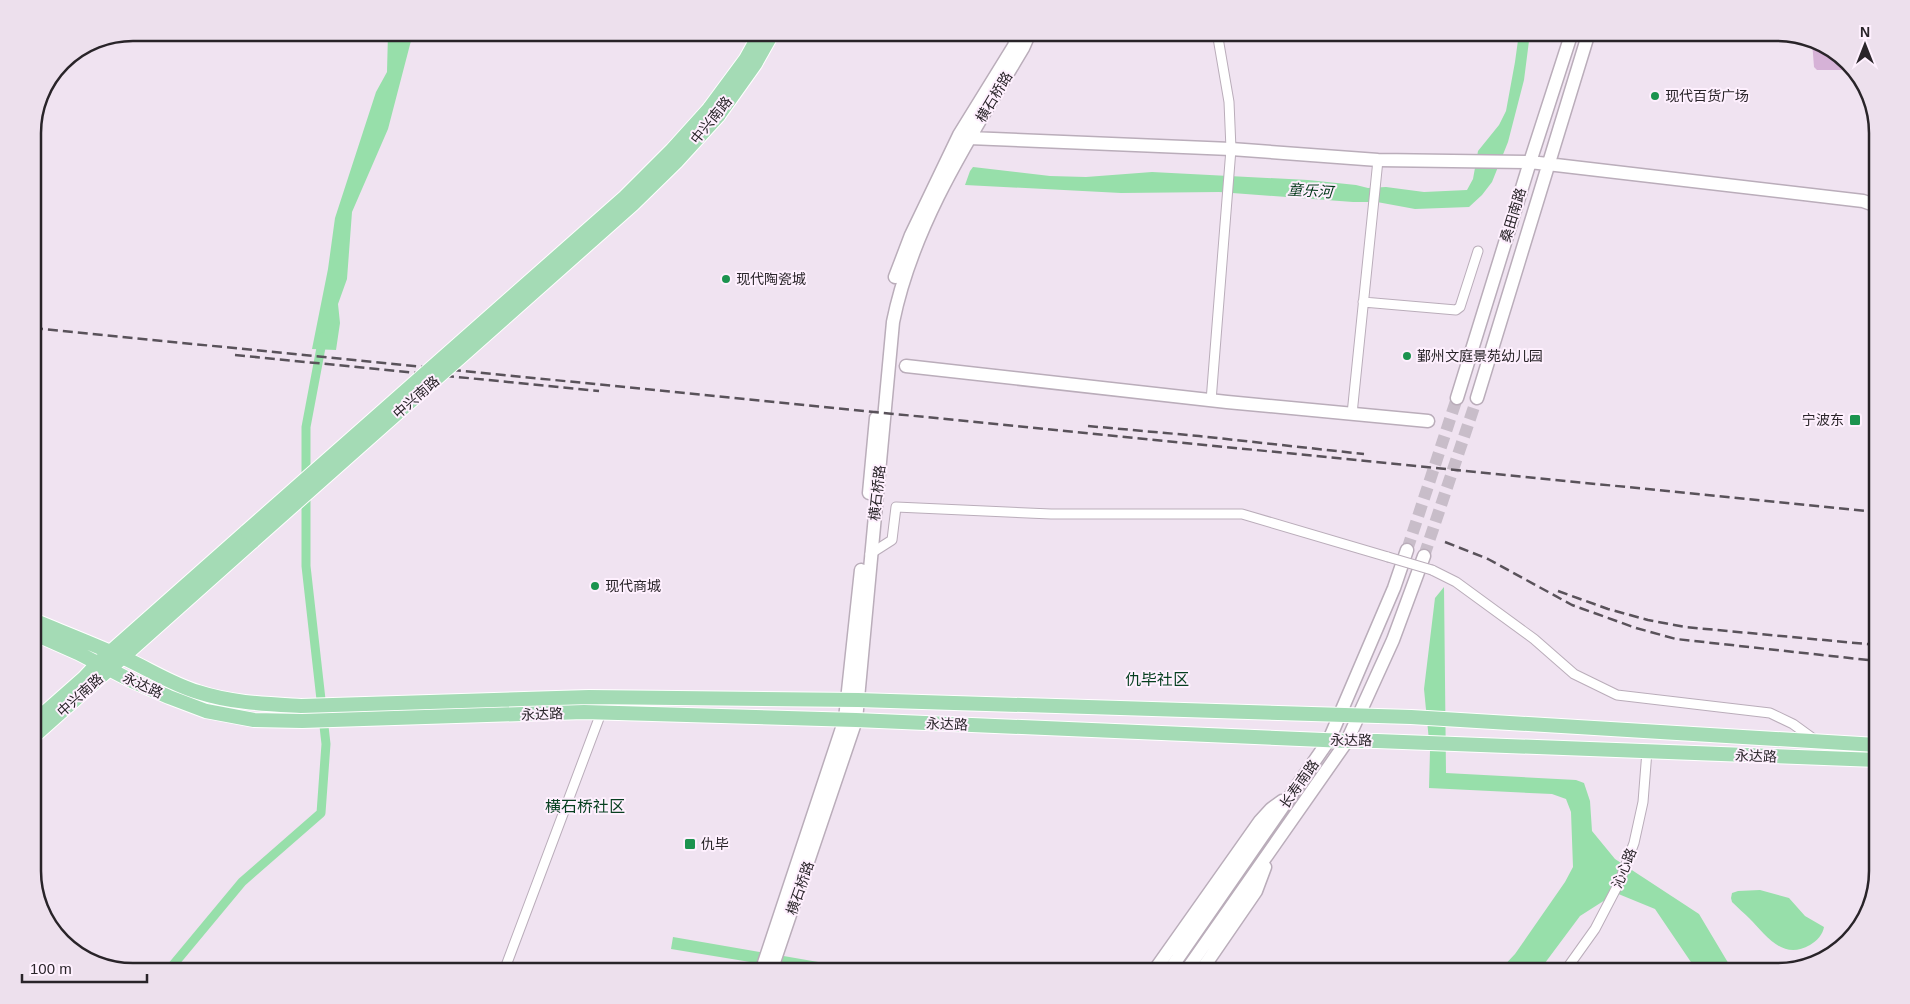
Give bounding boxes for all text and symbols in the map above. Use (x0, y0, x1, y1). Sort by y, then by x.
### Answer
north arrow (1840, 20, 1890, 70)
text: N (1860, 24, 1870, 40)
street label: 横石桥路 (973, 69, 1015, 125)
place label: 现代百货广场 (1665, 88, 1749, 104)
marker: 现代百货广场 (1649, 90, 1661, 102)
street label: 中兴南路 (687, 93, 735, 147)
water label: 童乐河 (1287, 180, 1336, 201)
street label: 桑田南路 (1497, 186, 1529, 244)
place label: 现代陶瓷城 (736, 271, 806, 287)
marker: 现代陶瓷城 (720, 273, 732, 285)
place label: 鄞州文庭景苑幼儿园 (1417, 348, 1543, 364)
marker: 鄞州文庭景苑幼儿园 (1401, 350, 1413, 362)
street label: 中兴南路 (390, 373, 442, 421)
place label: 宁波东 (1802, 412, 1844, 428)
marker: 宁波东 (1848, 413, 1862, 427)
street label: 横石桥路 (866, 464, 888, 522)
place label: 现代商城 (605, 578, 661, 594)
marker: 现代商城 (589, 580, 601, 592)
street label: 永达路 (121, 669, 165, 701)
street label: 中兴南路 (54, 670, 106, 720)
district label: 仇毕社区 (1125, 671, 1189, 688)
street label: 永达路 (521, 705, 563, 723)
street label: 永达路 (926, 715, 968, 733)
street label: 永达路 (1330, 732, 1372, 748)
street label: 永达路 (1735, 747, 1777, 765)
street label: 长寿南路 (1276, 756, 1322, 812)
district label: 横石桥社区 (545, 798, 625, 815)
place label: 仇毕 (701, 836, 729, 852)
marker: 仇毕 (683, 837, 697, 851)
street label: 沁心路 (1609, 846, 1639, 890)
street label: 横石桥路 (783, 859, 817, 917)
scale bar (22, 952, 148, 984)
text: 100 m (30, 960, 72, 977)

